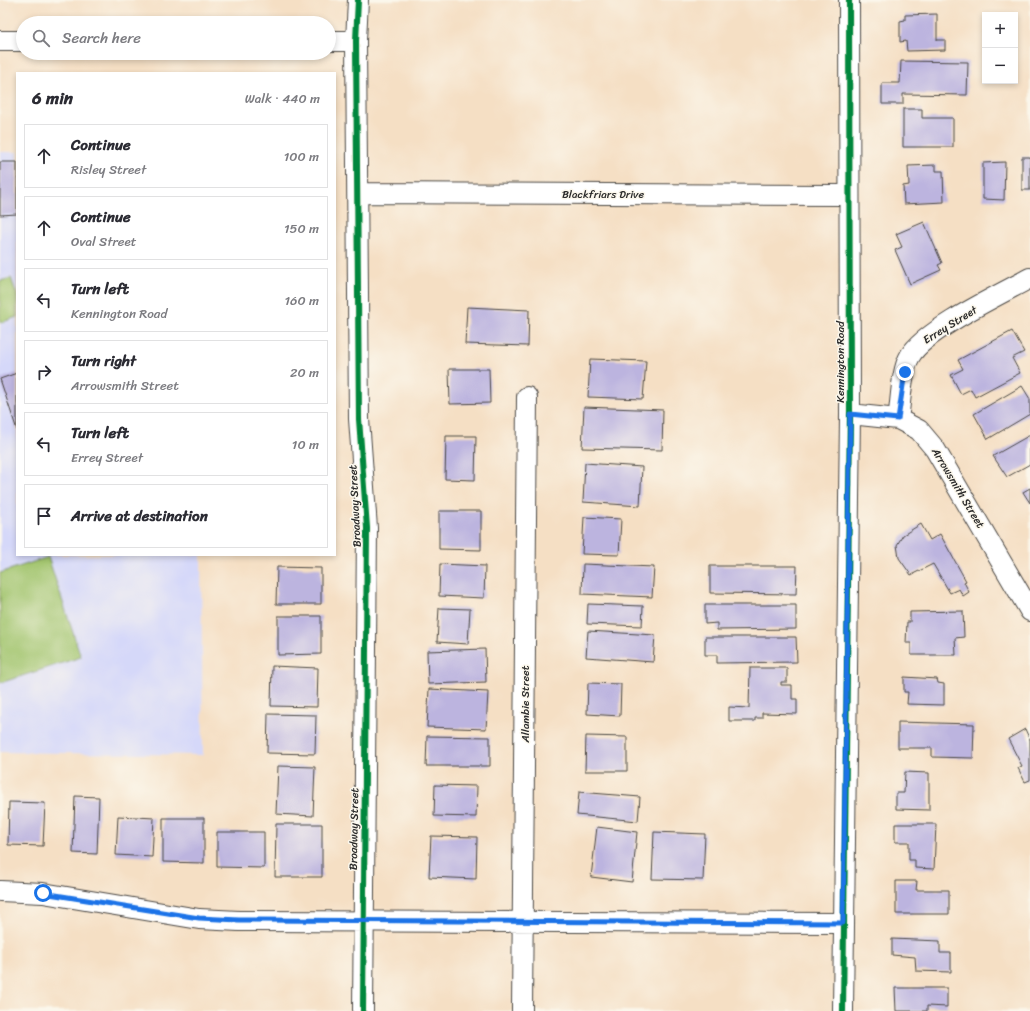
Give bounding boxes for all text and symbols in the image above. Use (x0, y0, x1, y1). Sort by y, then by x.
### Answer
map controls (982, 12, 1018, 84)
button: + (982, 12, 1018, 48)
search box (16, 16, 336, 60)
text: Search here (62, 25, 141, 51)
icon: search (30, 27, 52, 49)
button: − (982, 48, 1018, 84)
text: 6 min (32, 83, 73, 113)
text: Walk · 440 m (245, 87, 320, 110)
text: Continue (71, 132, 131, 158)
icon: ahead (33, 145, 55, 167)
text: 100 m (284, 145, 319, 168)
text: Risley Street (71, 158, 146, 181)
street label: Blackfriars Drive (562, 185, 644, 204)
text: Continue (71, 204, 131, 230)
icon: ahead (33, 217, 55, 239)
text: 150 m (284, 217, 319, 240)
text: Oval Street (71, 230, 136, 253)
text: Turn left (71, 276, 129, 302)
icon: left (33, 289, 55, 311)
text: 160 m (284, 289, 319, 312)
street label: Errey Street (919, 301, 981, 349)
text: Kennington Road (71, 302, 167, 325)
street label: Kennington Road (831, 320, 850, 403)
text: Turn right (71, 348, 136, 374)
icon: right (33, 361, 55, 383)
text: 20 m (290, 361, 319, 384)
route end (896, 363, 914, 381)
text: Arrowsmith Street (71, 374, 179, 397)
text: Turn left (71, 420, 129, 446)
icon: left (33, 433, 55, 455)
text: 10 m (292, 433, 319, 456)
street label: Arrowsmith Street (926, 443, 990, 532)
text: Errey Street (71, 446, 143, 469)
street label: Broadway Street (343, 464, 367, 548)
text: Arrive at destination (71, 503, 208, 529)
icon: arrive (33, 505, 55, 527)
street label: Allambie Street (516, 665, 535, 744)
street label: Broadway Street (344, 787, 364, 870)
route start (34, 884, 52, 902)

